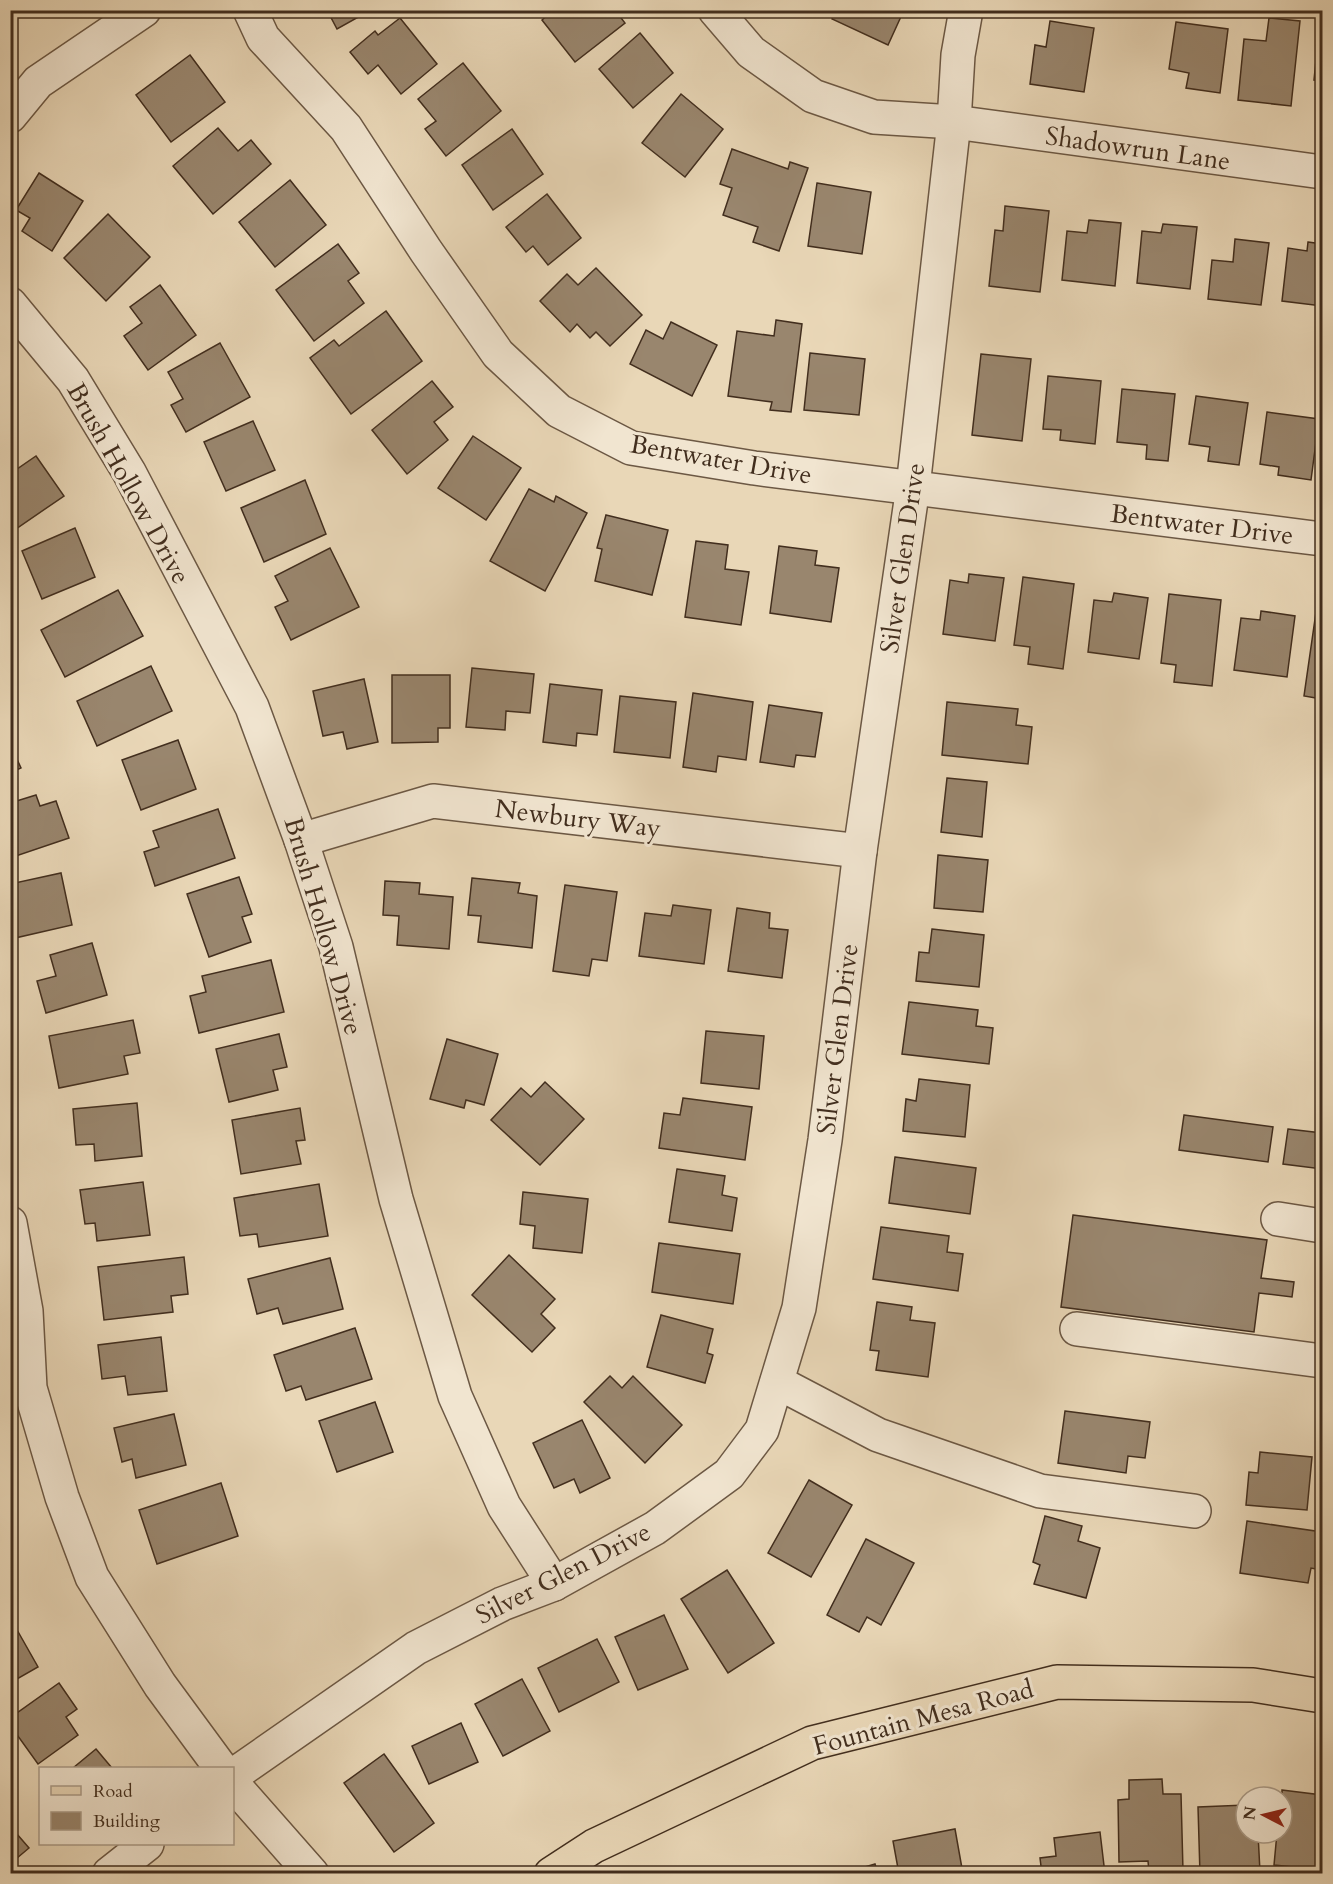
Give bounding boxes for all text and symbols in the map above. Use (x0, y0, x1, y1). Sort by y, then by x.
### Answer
street label: Shadowrun Lane (1043, 118, 1233, 179)
street label: Brush Hollow Drive (59, 376, 198, 590)
street label: Bentwater Drive (627, 426, 815, 493)
street label: Silver Glen Drive (872, 461, 933, 656)
street label: Bentwater Drive (1109, 496, 1295, 553)
street label: Newbury Way (493, 791, 663, 846)
street label: Brush Hollow Drive (276, 813, 371, 1039)
street label: Silver Glen Drive (808, 942, 867, 1136)
street label: Silver Glen Drive (470, 1514, 657, 1633)
street label: Fountain Mesa Road (809, 1671, 1037, 1764)
legend (39, 1767, 234, 1845)
text: Road (93, 1779, 133, 1804)
north arrow (1234, 1785, 1294, 1845)
text: N (1238, 1805, 1262, 1822)
text: Building (93, 1809, 161, 1834)

